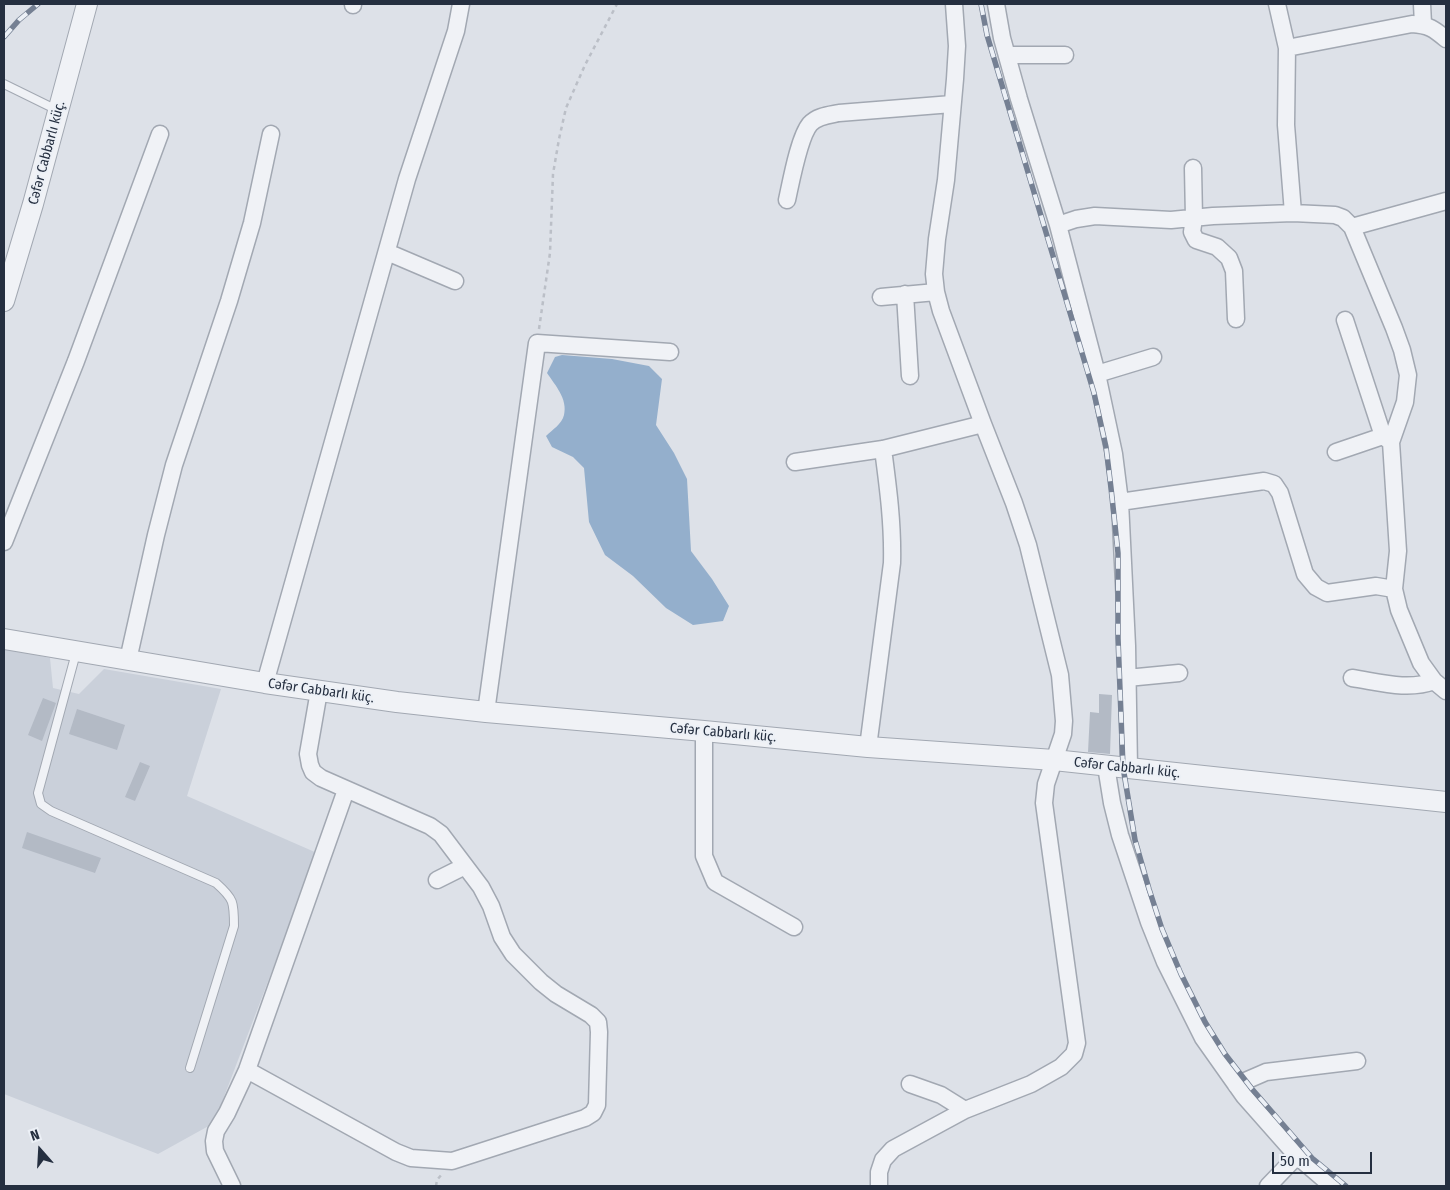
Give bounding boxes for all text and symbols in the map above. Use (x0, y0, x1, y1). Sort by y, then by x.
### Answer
street label: Cəfər Cabbarlı küç. (25, 99, 69, 207)
street label: Cəfər Cabbarlı küç. (267, 675, 375, 707)
street label: Cəfər Cabbarlı küç. (669, 720, 777, 746)
street label: Cəfər Cabbarlı küç. (1073, 754, 1181, 782)
north arrow (15, 1125, 65, 1175)
text: N (28, 1126, 42, 1145)
scale bar (1275, 1142, 1375, 1174)
text: 50 m (1280, 1152, 1310, 1170)

